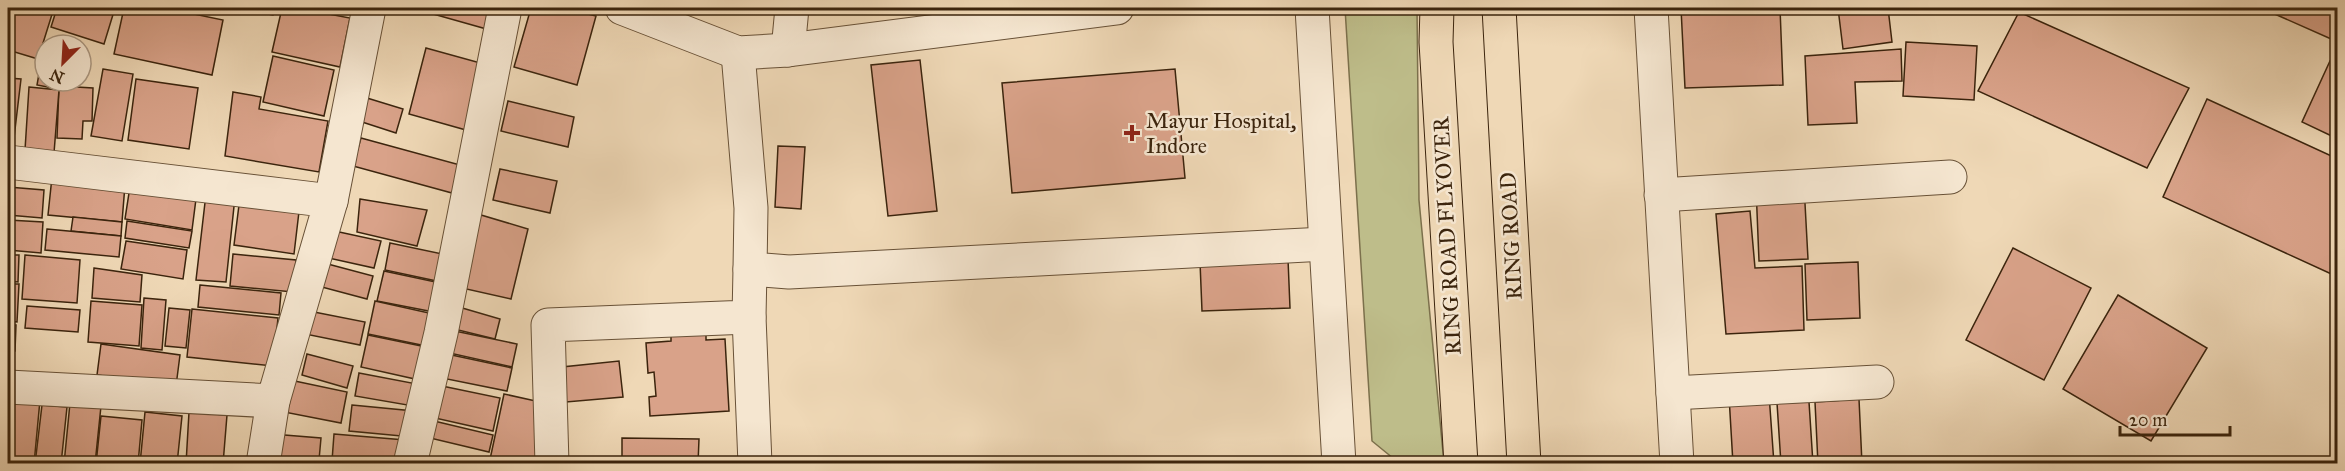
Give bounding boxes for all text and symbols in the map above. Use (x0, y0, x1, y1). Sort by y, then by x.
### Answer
north arrow (33, 33, 93, 93)
text: N (47, 65, 67, 88)
place label: Mayur Hospital, Indore (1146, 107, 1297, 159)
street label: RING ROAD FLYOVER (1427, 116, 1467, 356)
marker: Mayur Hospital, Indore (1123, 124, 1141, 142)
street label: RING ROAD (1494, 171, 1528, 301)
scale bar (2120, 399, 2230, 437)
text: 20 m (2129, 409, 2167, 431)

